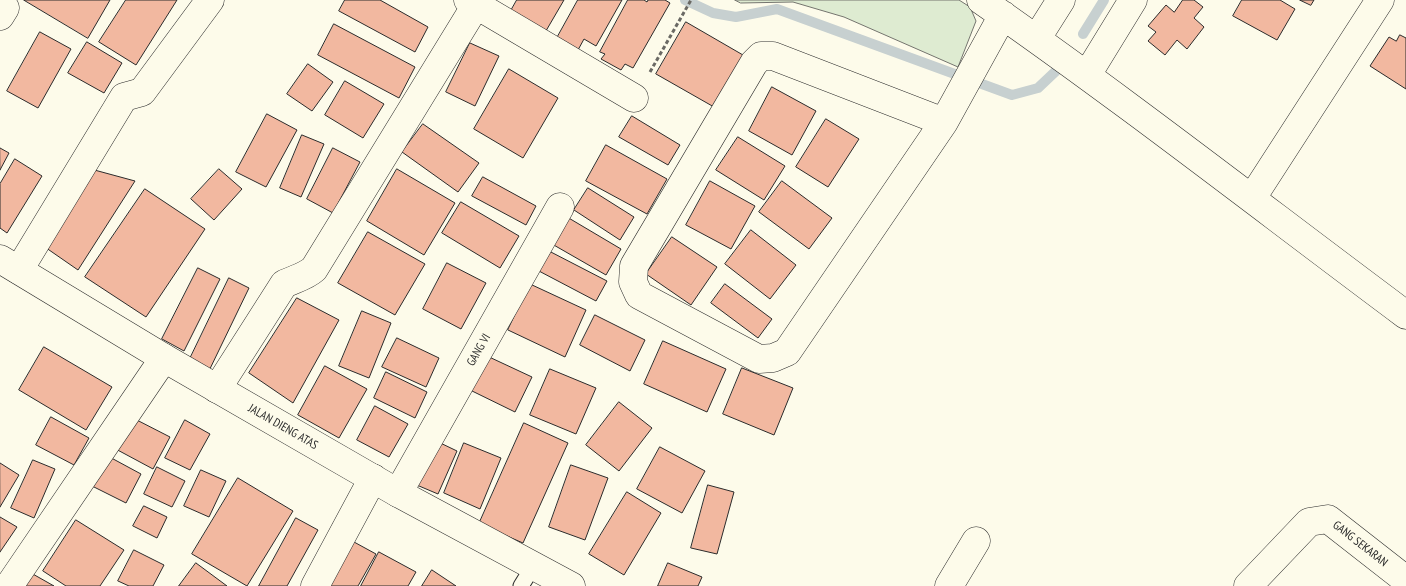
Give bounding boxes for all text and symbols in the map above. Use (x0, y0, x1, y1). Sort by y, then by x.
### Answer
street label: GANG VI (464, 331, 494, 369)
street label: JALAN DIENG ATAS (246, 401, 320, 453)
street label: GANG SEKARAN (1330, 518, 1390, 570)

